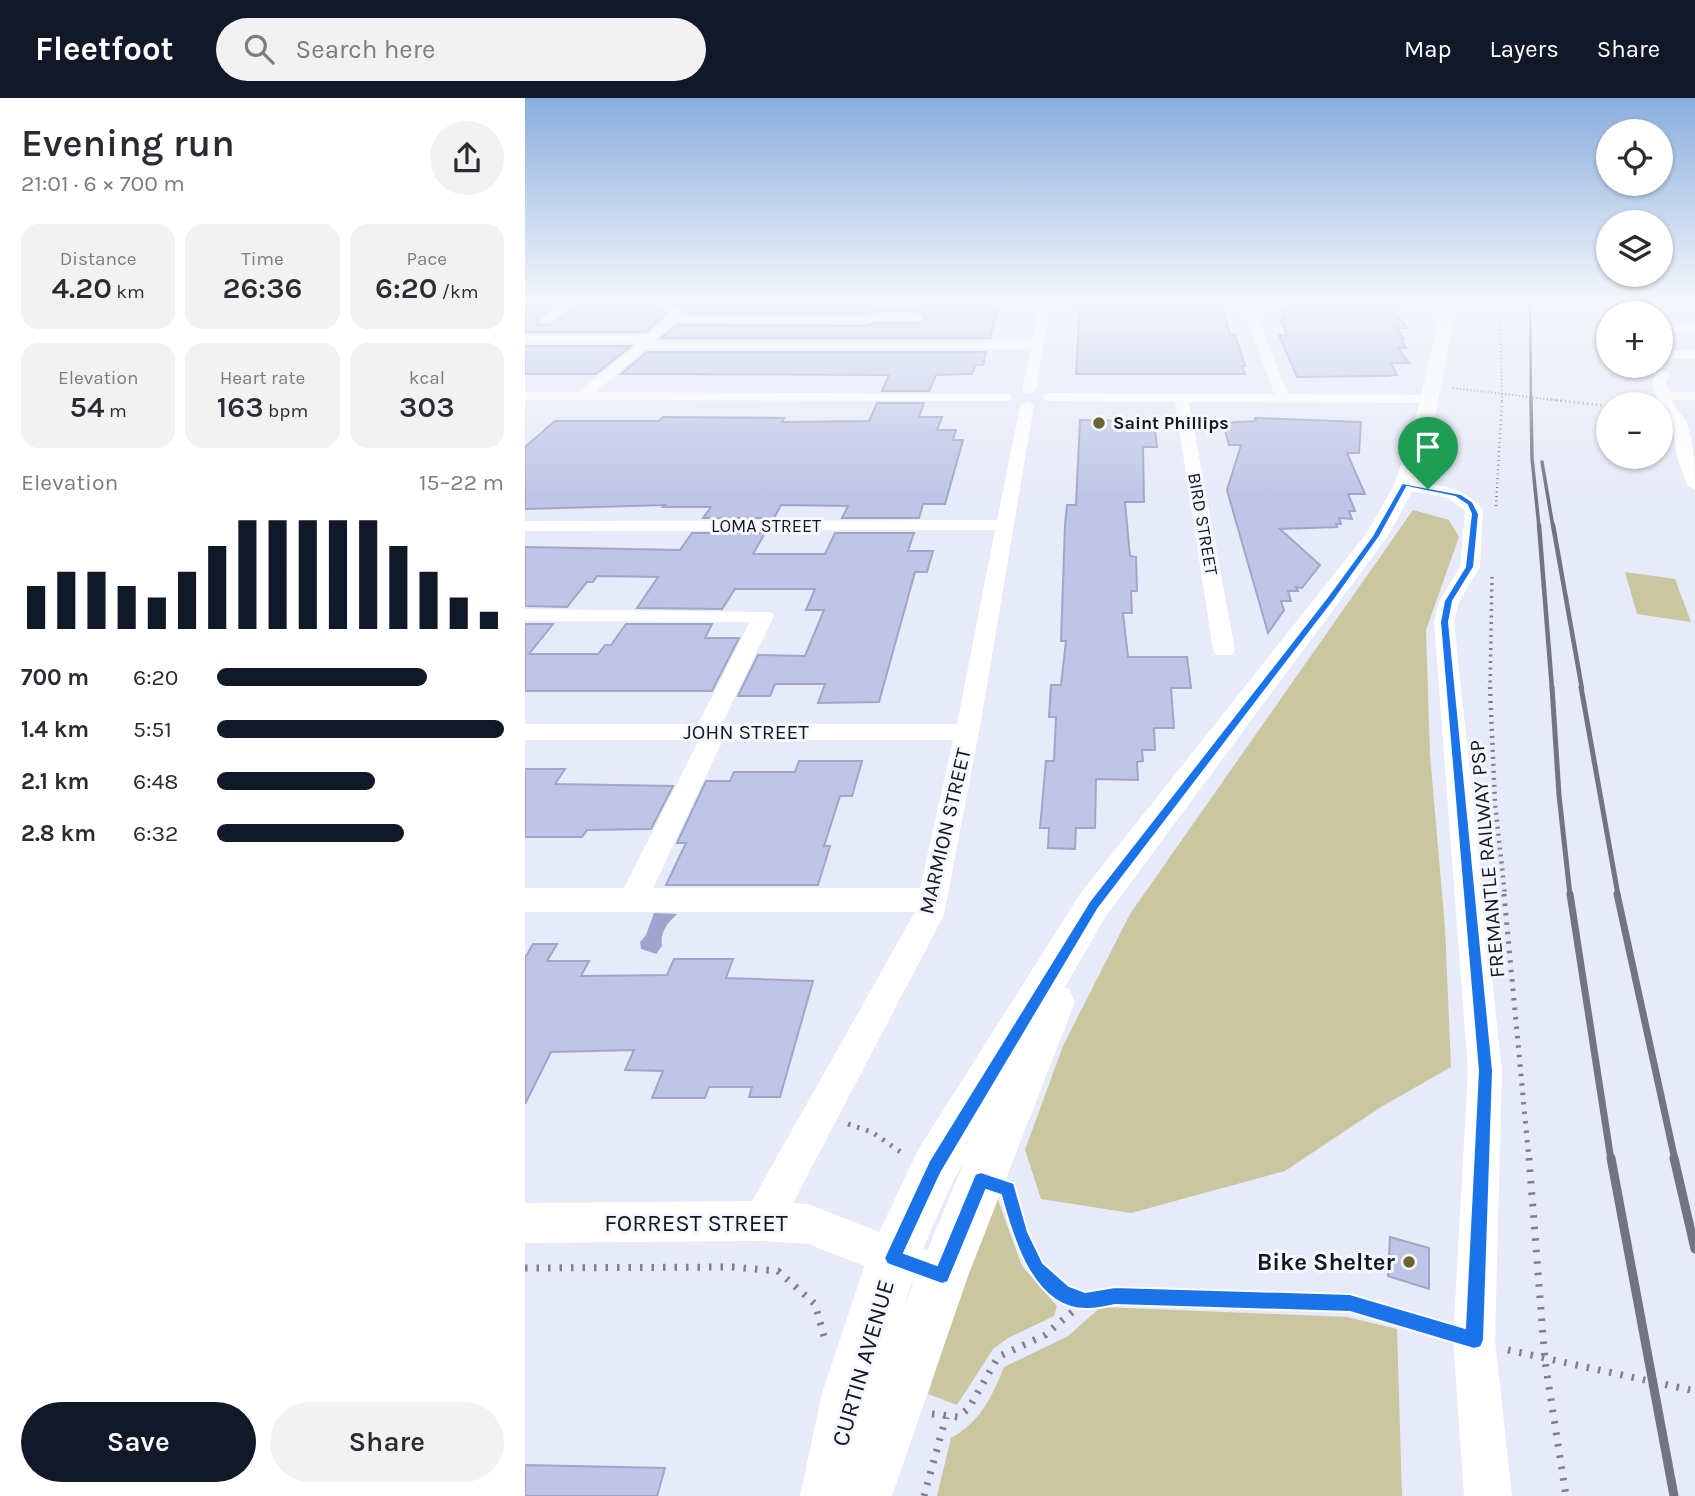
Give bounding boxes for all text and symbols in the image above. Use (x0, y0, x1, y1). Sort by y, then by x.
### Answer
search box (216, 18, 706, 81)
text: Fleetfoot (35, 30, 174, 68)
icon: search (240, 30, 278, 68)
text: Search here (296, 34, 435, 65)
text: Map (1404, 35, 1452, 63)
text: Layers (1490, 35, 1559, 63)
text: Share (1597, 35, 1660, 63)
map controls (1596, 119, 1673, 469)
button: locate (1596, 119, 1673, 196)
text: Evening run (21, 121, 235, 166)
button: share (430, 121, 504, 195)
text: 21:01 · 6 × 700 m (21, 170, 185, 197)
button: layers (1596, 210, 1673, 287)
text: Distance (60, 248, 137, 270)
text: Time (241, 248, 284, 270)
text: Pace (407, 248, 447, 270)
text: 4.20 (52, 270, 112, 306)
text: 26:36 (223, 270, 302, 306)
text: 6:20 (375, 270, 437, 306)
text: km (112, 281, 145, 303)
text: /km (437, 281, 479, 303)
button: + (1596, 301, 1673, 378)
text: Elevation (58, 367, 138, 389)
text: Heart rate (220, 367, 305, 389)
text: kcal (409, 367, 445, 389)
text: 54 (70, 389, 104, 425)
text: 163 (217, 389, 264, 425)
text: 303 (399, 389, 455, 425)
button: − (1596, 392, 1673, 469)
text: m (104, 400, 127, 422)
text: bpm (264, 400, 308, 422)
place label: Saint Phillips (1113, 412, 1229, 434)
marker: Saint Phillips (1091, 415, 1107, 431)
pin (1398, 417, 1458, 489)
icon: arrive (1409, 428, 1447, 466)
text: Elevation (21, 469, 118, 496)
text: 15–22 m (419, 469, 504, 496)
street label: BIRD STREET (1183, 471, 1223, 577)
street label: LOMA STREET (711, 515, 821, 537)
text: 700 m (21, 664, 89, 691)
text: 6:20 (133, 664, 178, 691)
text: 1.4 km (21, 716, 89, 743)
text: 5:51 (133, 716, 172, 743)
street label: JOHN STREET (683, 720, 809, 744)
street label: FREMANTLE RAILWAY PSP (1465, 739, 1509, 979)
street label: MARMION STREET (914, 745, 976, 916)
text: 2.1 km (21, 768, 89, 795)
text: 6:48 (133, 768, 178, 795)
text: 2.8 km (21, 820, 96, 847)
text: 6:32 (133, 820, 178, 847)
street label: FORREST STREET (604, 1209, 788, 1237)
place label: Bike Shelter (1257, 1248, 1396, 1276)
marker: Bike Shelter (1401, 1254, 1417, 1270)
street label: CURTIN AVENUE (826, 1277, 900, 1449)
button: Save (21, 1402, 256, 1482)
button: Share (270, 1402, 504, 1482)

